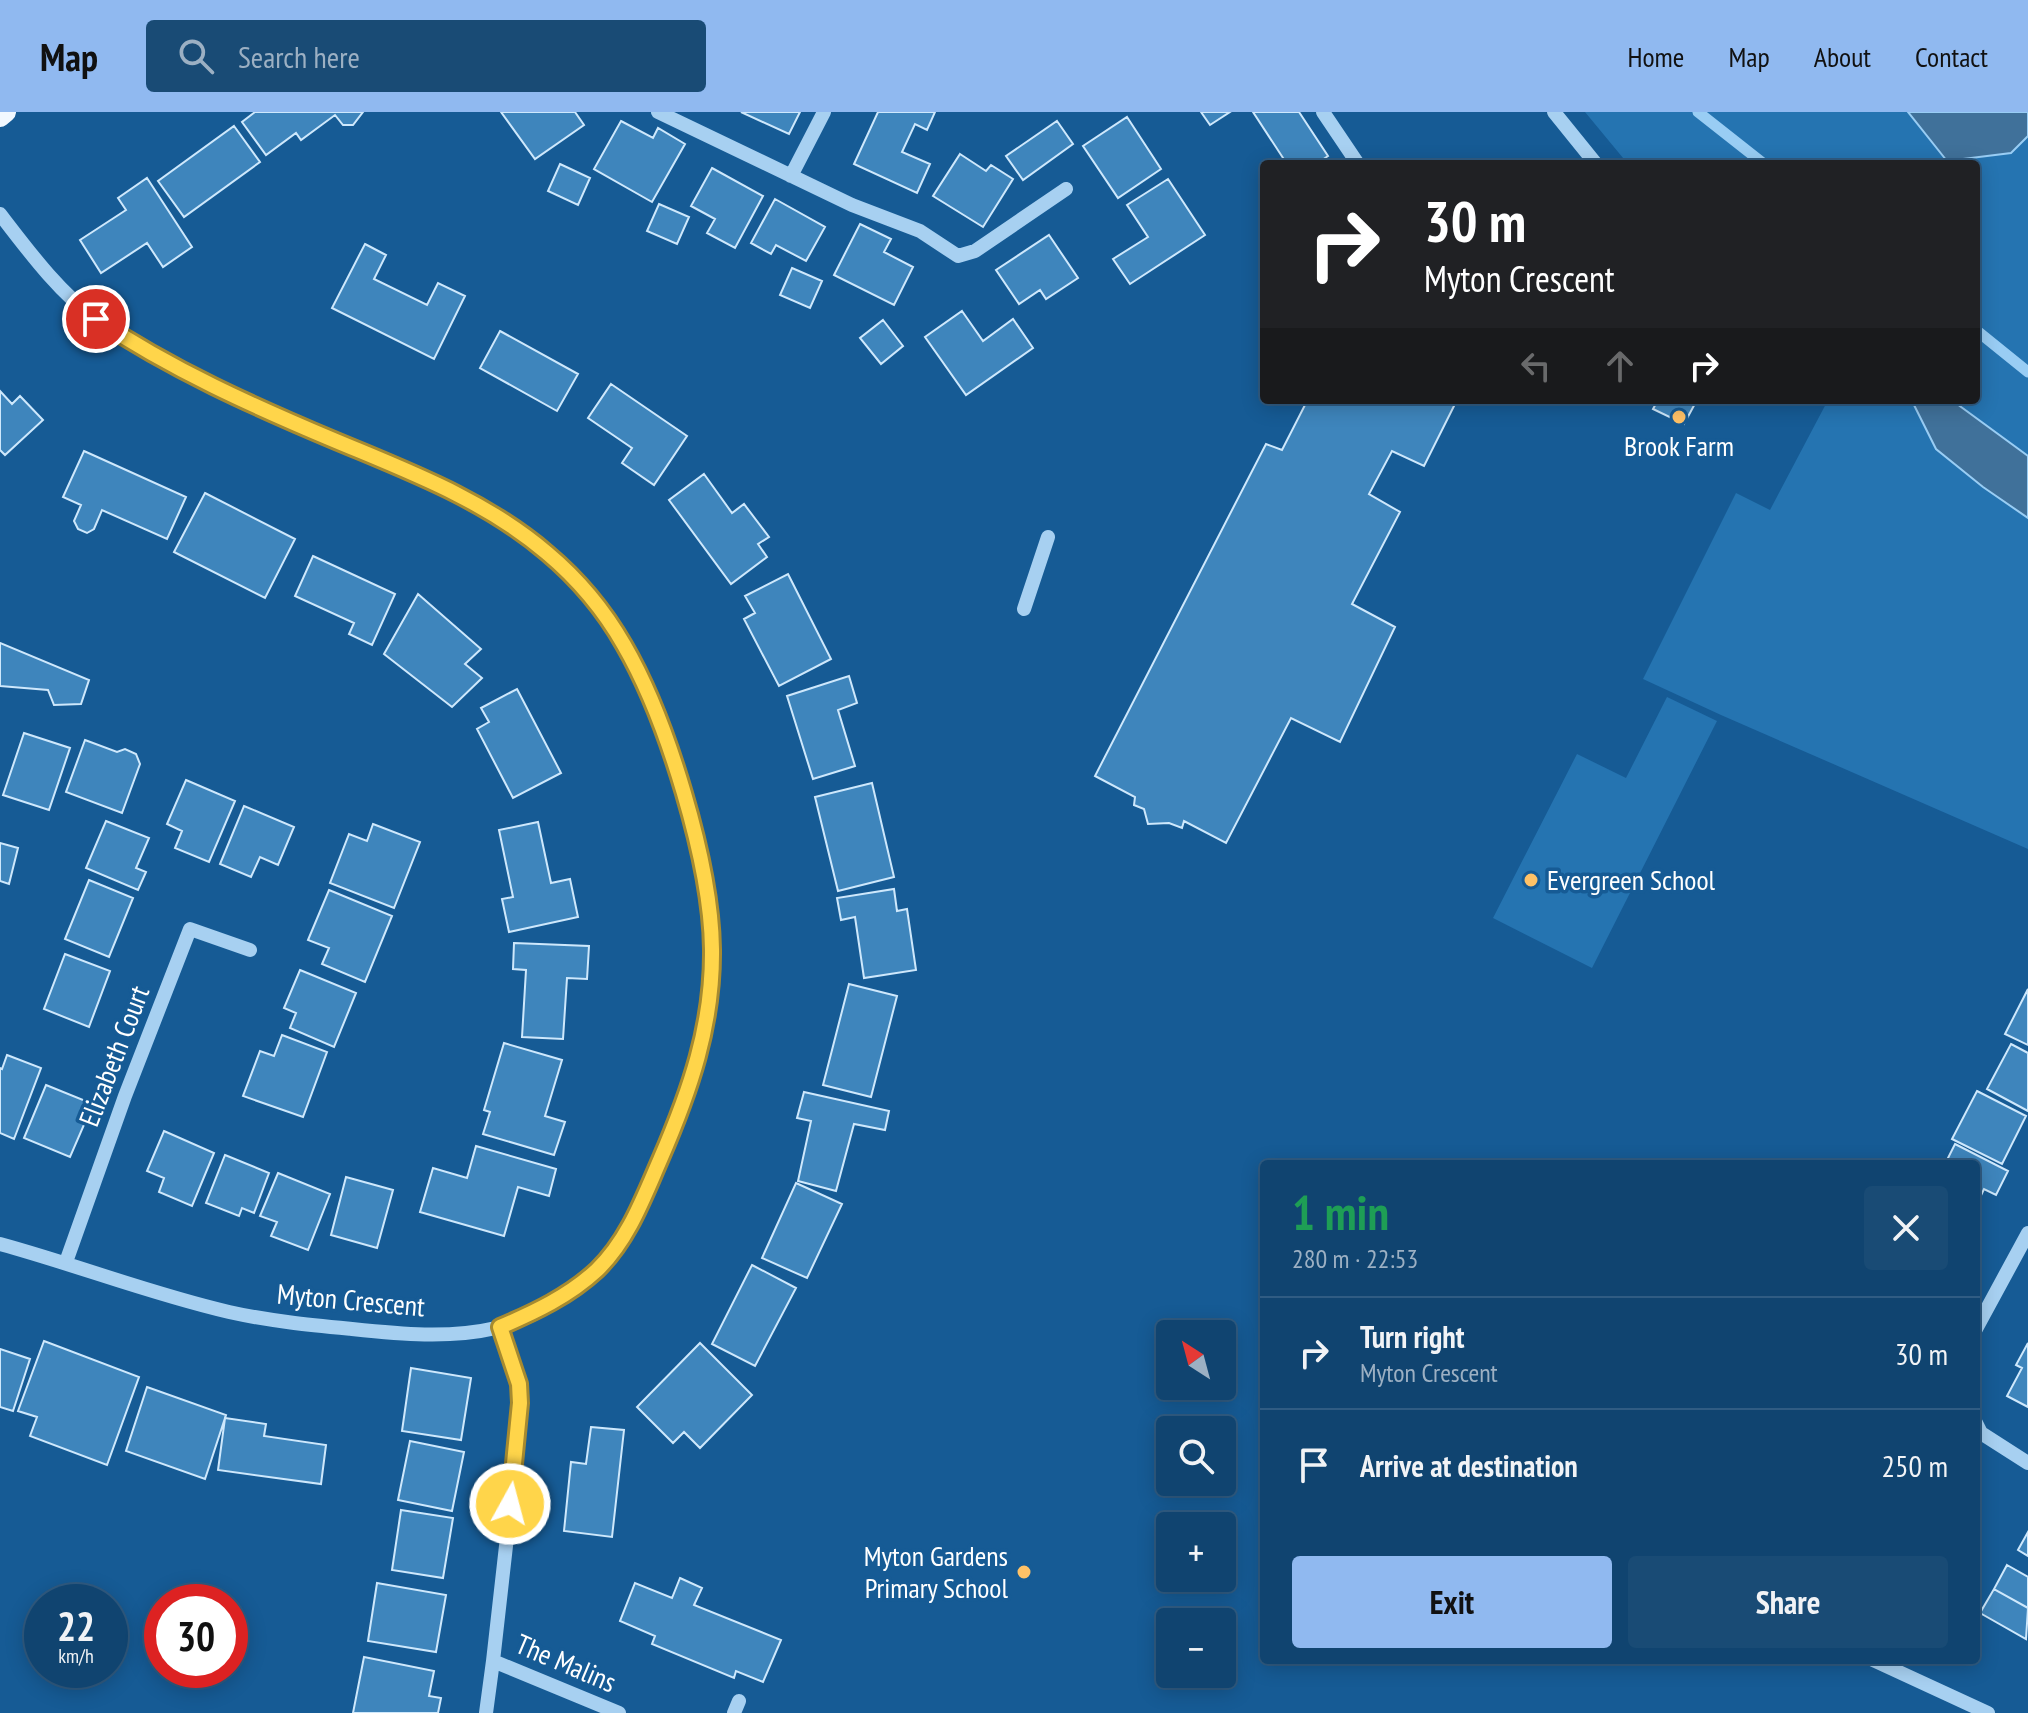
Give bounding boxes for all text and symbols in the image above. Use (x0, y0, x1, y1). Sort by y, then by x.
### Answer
search box (146, 20, 706, 92)
text: Map (40, 32, 98, 81)
icon: search (174, 34, 218, 78)
text: Search here (238, 37, 360, 76)
text: Home (1628, 38, 1684, 75)
text: Map (1728, 38, 1770, 75)
text: About (1814, 38, 1871, 75)
text: Contact (1915, 38, 1988, 75)
text: 30 m (1424, 185, 1526, 257)
icon: right (1292, 192, 1396, 296)
text: Myton Crescent (1424, 255, 1615, 302)
pin (62, 285, 130, 353)
icon: arrive (74, 297, 118, 341)
icon: left (1514, 344, 1558, 388)
icon: ahead (1598, 344, 1642, 388)
icon: right (1682, 344, 1726, 388)
marker: Brook Farm (1670, 408, 1688, 426)
place label: Brook Farm (1624, 427, 1734, 464)
place label: Evergreen School (1547, 861, 1715, 898)
marker: Evergreen School (1522, 871, 1540, 889)
street label: Elizabeth Court (70, 980, 157, 1131)
text: 1 min (1292, 1181, 1389, 1243)
button: close (1864, 1186, 1948, 1270)
text: 280 m · 22:53 (1292, 1242, 1418, 1275)
street label: Myton Crescent (276, 1275, 427, 1324)
text: Turn right (1360, 1317, 1464, 1356)
north arrow (1156, 1320, 1236, 1400)
map controls (1156, 1320, 1236, 1688)
icon: right (1292, 1331, 1336, 1375)
text: 30 m (1895, 1334, 1948, 1373)
text: Myton Crescent (1360, 1356, 1498, 1389)
button: search (1156, 1416, 1236, 1496)
icon: arrive (1292, 1443, 1336, 1487)
text: Arrive at destination (1360, 1446, 1578, 1485)
text: 250 m (1882, 1446, 1948, 1485)
position arrow (468, 1462, 552, 1546)
button: + (1156, 1512, 1236, 1592)
place label: Myton Gardens Primary School (864, 1537, 1008, 1606)
button: Exit (1292, 1556, 1612, 1648)
button: Share (1628, 1556, 1948, 1648)
marker: Myton Gardens Primary School (1015, 1563, 1033, 1581)
speed limit sign: 30 (144, 1584, 248, 1688)
text: 22 (57, 1600, 95, 1652)
button: − (1156, 1608, 1236, 1688)
street label: The Malins (510, 1625, 622, 1700)
text: km/h (58, 1643, 94, 1669)

